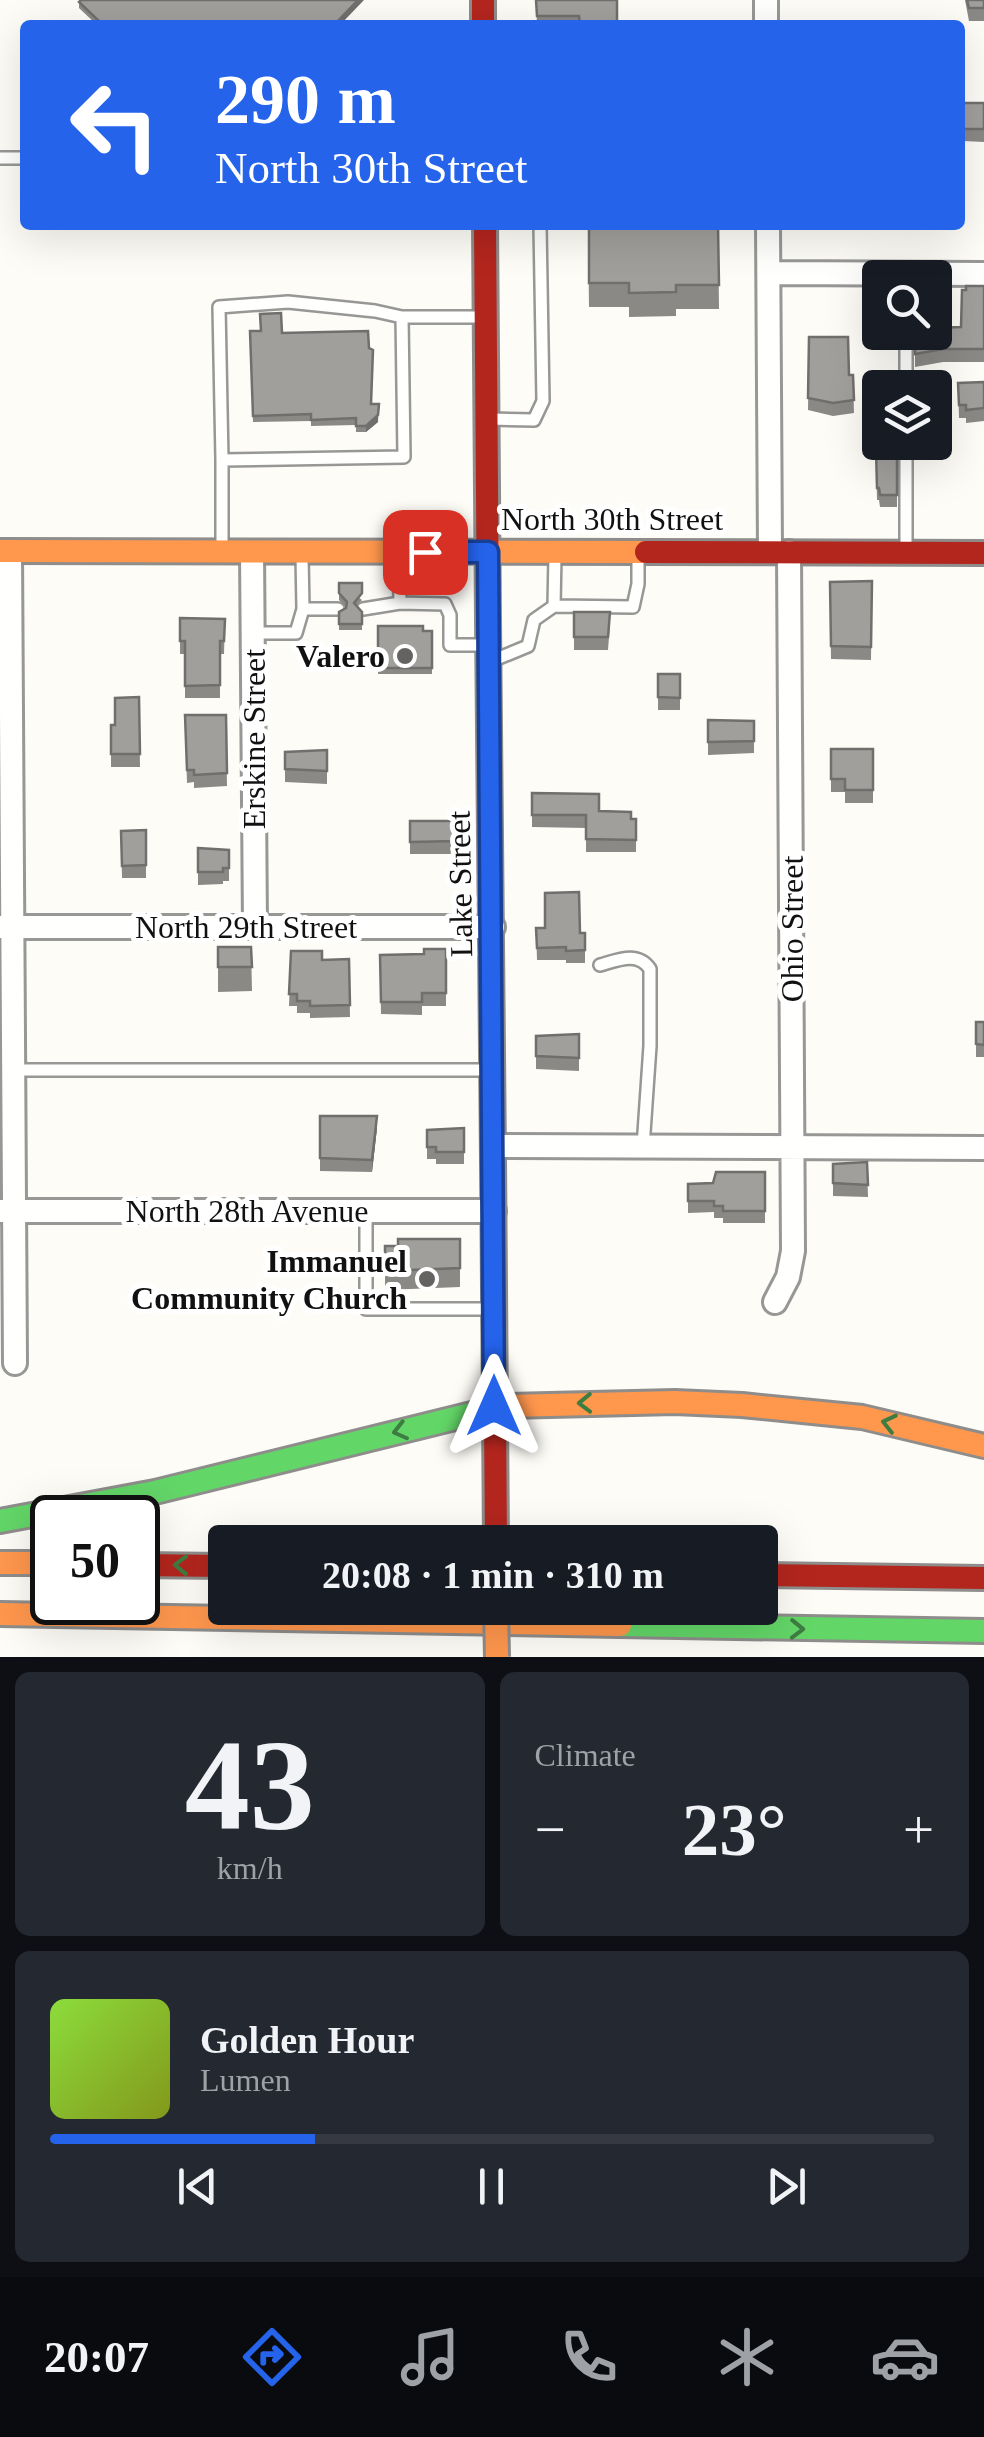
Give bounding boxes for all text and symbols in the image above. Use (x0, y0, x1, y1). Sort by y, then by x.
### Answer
icon: left (50, 60, 180, 190)
text: 290 m (215, 61, 396, 138)
text: North 30th Street (215, 143, 527, 193)
map controls (862, 260, 952, 460)
button: search (862, 260, 952, 350)
button: layers (862, 370, 952, 460)
street label: North 30th Street (501, 501, 723, 537)
pin (383, 510, 468, 595)
icon: arrive (398, 525, 453, 580)
place label: Valero (296, 638, 385, 674)
marker: Valero (394, 645, 416, 667)
street label: Erskine Street (236, 649, 272, 829)
street label: Lake Street (441, 810, 479, 958)
street label: Ohio Street (774, 856, 810, 1002)
street label: North 29th Street (135, 909, 357, 945)
street label: North 28th Avenue (126, 1193, 368, 1229)
place label: Immanuel Community Church (131, 1243, 407, 1316)
marker: Immanuel Community Church (416, 1268, 438, 1290)
position arrow (442, 1354, 546, 1458)
one-way arrow (576, 1392, 592, 1414)
one-way arrow (881, 1414, 898, 1435)
one-way arrow (392, 1419, 409, 1440)
speed limit sign: 50 (30, 1495, 160, 1625)
text: 20:08 · 1 min · 310 m (322, 1554, 664, 1596)
one-way arrow (173, 1555, 189, 1576)
one-way arrow (790, 1618, 806, 1639)
text: 43 (185, 1713, 315, 1857)
text: Climate (535, 1737, 636, 1773)
text: 23° (682, 1788, 787, 1871)
text: − (535, 1799, 566, 1860)
text: + (903, 1799, 934, 1860)
text: km/h (217, 1850, 283, 1886)
text: Golden Hour (200, 2019, 414, 2061)
text: Lumen (200, 2062, 291, 2098)
icon: previous (170, 2159, 225, 2214)
icon: pause (464, 2159, 519, 2214)
icon: next (759, 2159, 814, 2214)
icon: directions (237, 2322, 307, 2392)
icon: music (395, 2322, 465, 2392)
icon: phone (554, 2322, 624, 2392)
icon: climate (712, 2322, 782, 2392)
icon: car (870, 2322, 940, 2392)
text: 20:07 (44, 2332, 149, 2382)

